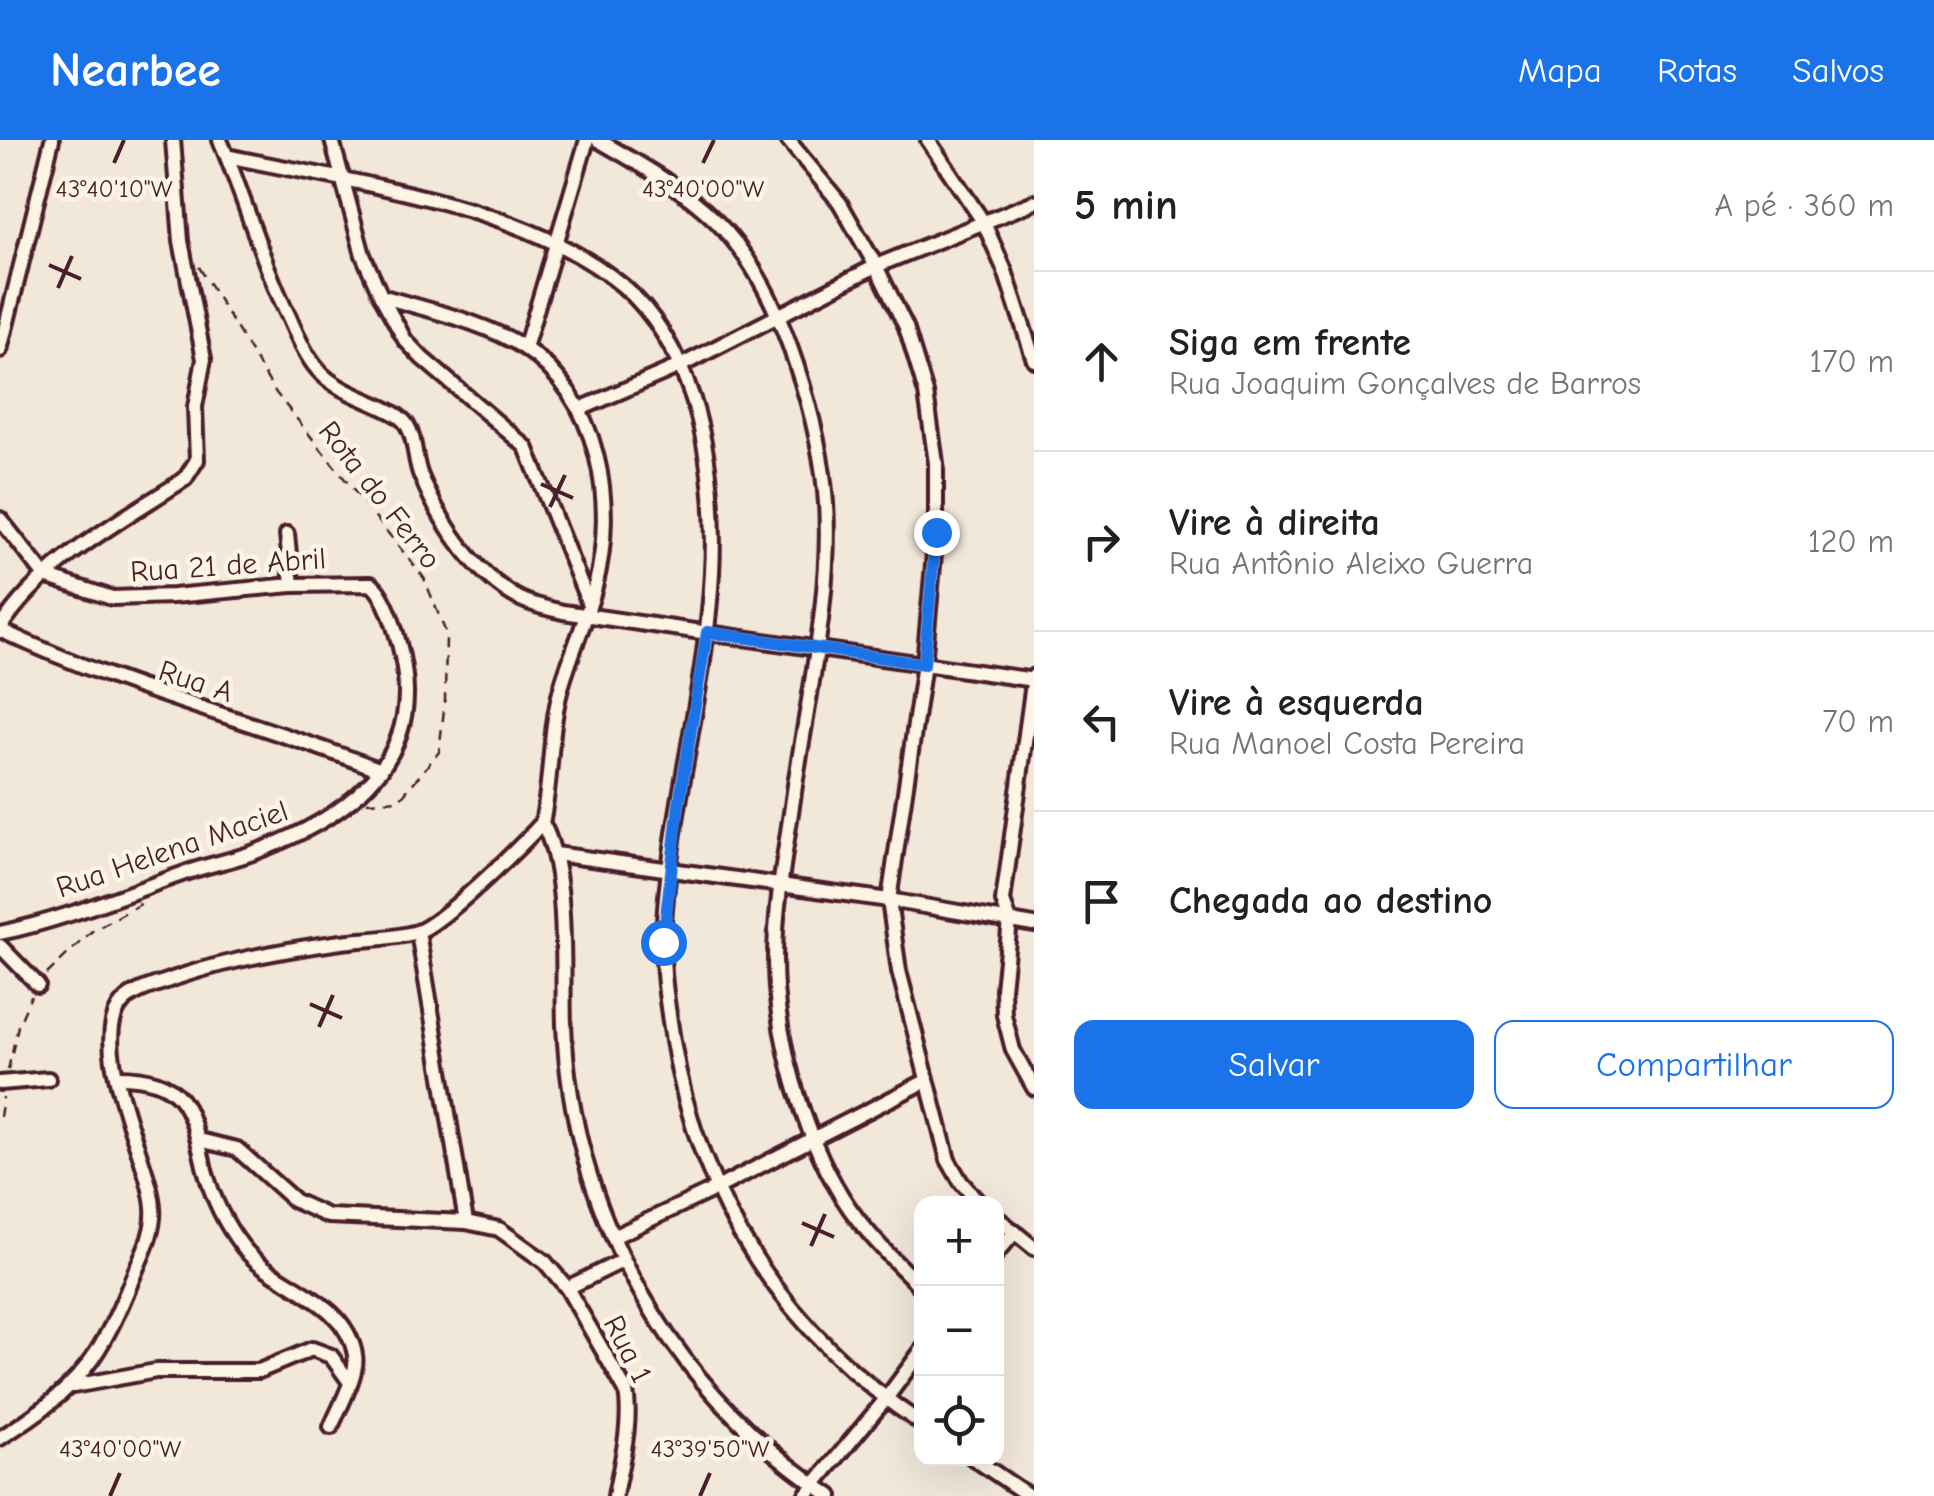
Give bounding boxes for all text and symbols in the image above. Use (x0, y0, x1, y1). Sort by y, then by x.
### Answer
text: Nearbee (50, 43, 221, 98)
text: Mapa (1518, 50, 1602, 91)
text: Rotas (1657, 50, 1737, 91)
text: Salvos (1792, 50, 1884, 91)
text: 43°40'10"W (56, 174, 173, 203)
text: 43°40'00"W (642, 174, 764, 203)
text: 5 min (1074, 181, 1178, 230)
text: A pé · 360 m (1715, 187, 1894, 224)
text: Siga em frente (1169, 321, 1411, 365)
icon: ahead (1074, 334, 1129, 389)
text: 170 m (1810, 343, 1894, 380)
text: Rua Joaquim Gonçalves de Barros (1169, 365, 1641, 402)
street label: Rota do Ferro (311, 414, 448, 576)
text: Vire à direita (1169, 501, 1380, 545)
route end (914, 510, 960, 556)
icon: right (1074, 514, 1129, 569)
text: 120 m (1808, 523, 1894, 560)
street label: Rua 21 de Abril (129, 541, 327, 590)
text: Rua Antônio Aleixo Guerra (1169, 545, 1533, 582)
street label: Rua A (154, 653, 237, 710)
text: Vire à esquerda (1169, 681, 1424, 725)
icon: left (1074, 694, 1129, 749)
text: 70 m (1822, 703, 1894, 740)
text: Rua Manoel Costa Pereira (1169, 725, 1525, 762)
street label: Rua Helena Maciel (52, 793, 293, 906)
icon: arrive (1074, 874, 1129, 929)
text: Chegada ao destino (1169, 879, 1492, 923)
route start (641, 920, 687, 966)
button: Salvar (1074, 1020, 1474, 1109)
button: Compartilhar (1494, 1020, 1894, 1109)
map controls (914, 1196, 1004, 1466)
button: + (914, 1196, 1004, 1286)
button: − (914, 1286, 1004, 1376)
street label: Rua 1 (596, 1310, 659, 1389)
button: locate (914, 1376, 1004, 1466)
text: 43°40'00"W (59, 1434, 181, 1463)
text: 43°39'50"W (650, 1434, 770, 1463)

